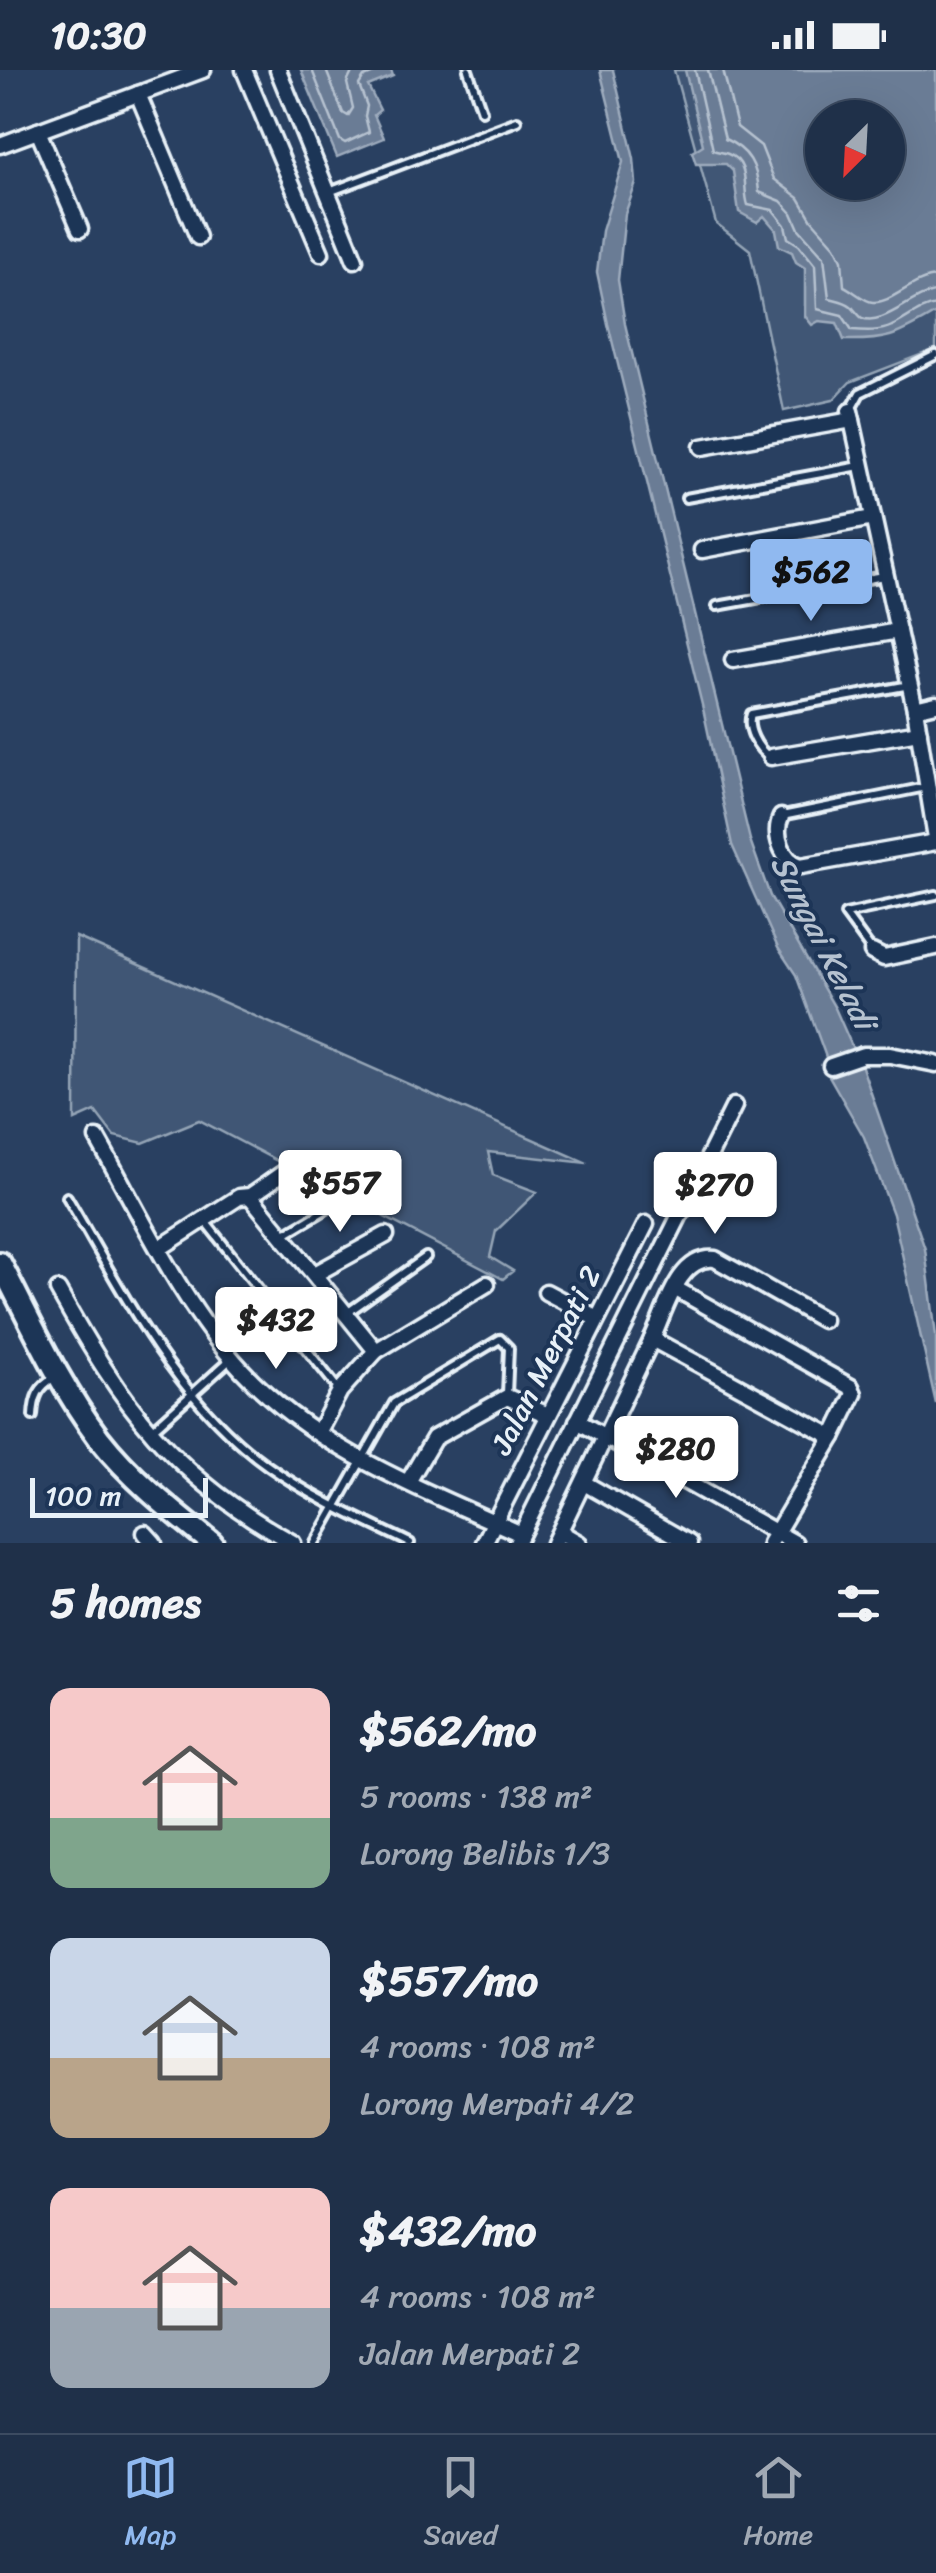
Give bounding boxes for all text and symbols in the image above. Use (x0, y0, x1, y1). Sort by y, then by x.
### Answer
text: 10:30 (50, 2, 147, 69)
north arrow (805, 100, 905, 200)
map controls (805, 100, 905, 200)
pin: $562 (752, 539, 870, 624)
text: $562 (772, 543, 850, 600)
water label: Sungai Keladi (754, 844, 894, 1045)
pin: $557 (281, 1150, 399, 1235)
pin: $270 (656, 1152, 774, 1237)
text: $557 (301, 1154, 379, 1211)
text: $270 (676, 1156, 754, 1213)
street label: Jalan Merpati 2 (475, 1256, 617, 1465)
pin: $432 (217, 1287, 335, 1372)
text: $432 (237, 1291, 315, 1348)
pin: $280 (617, 1416, 735, 1501)
text: $280 (636, 1420, 716, 1477)
text: 100 m (45, 1471, 121, 1520)
scale bar (30, 1473, 208, 1518)
text: 5 homes (50, 1566, 201, 1640)
icon: filters (831, 1576, 886, 1631)
text: $562/mo (360, 1694, 536, 1768)
icon: home (130, 1728, 250, 1848)
text: 5 rooms · 138 m² (360, 1768, 592, 1825)
text: Lorong Belibis 1/3 (360, 1825, 610, 1882)
text: $557/mo (360, 1944, 538, 2018)
icon: home (130, 1978, 250, 2098)
text: 4 rooms · 108 m² (360, 2018, 596, 2075)
text: Lorong Merpati 4/2 (360, 2075, 634, 2132)
text: $432/mo (360, 2194, 536, 2268)
icon: home (130, 2228, 250, 2348)
text: 4 rooms · 108 m² (360, 2268, 596, 2325)
text: Jalan Merpati 2 (360, 2325, 580, 2382)
tab: Map (123, 2450, 178, 2559)
tab: Saved (424, 2450, 497, 2559)
tab: Home (743, 2450, 813, 2559)

